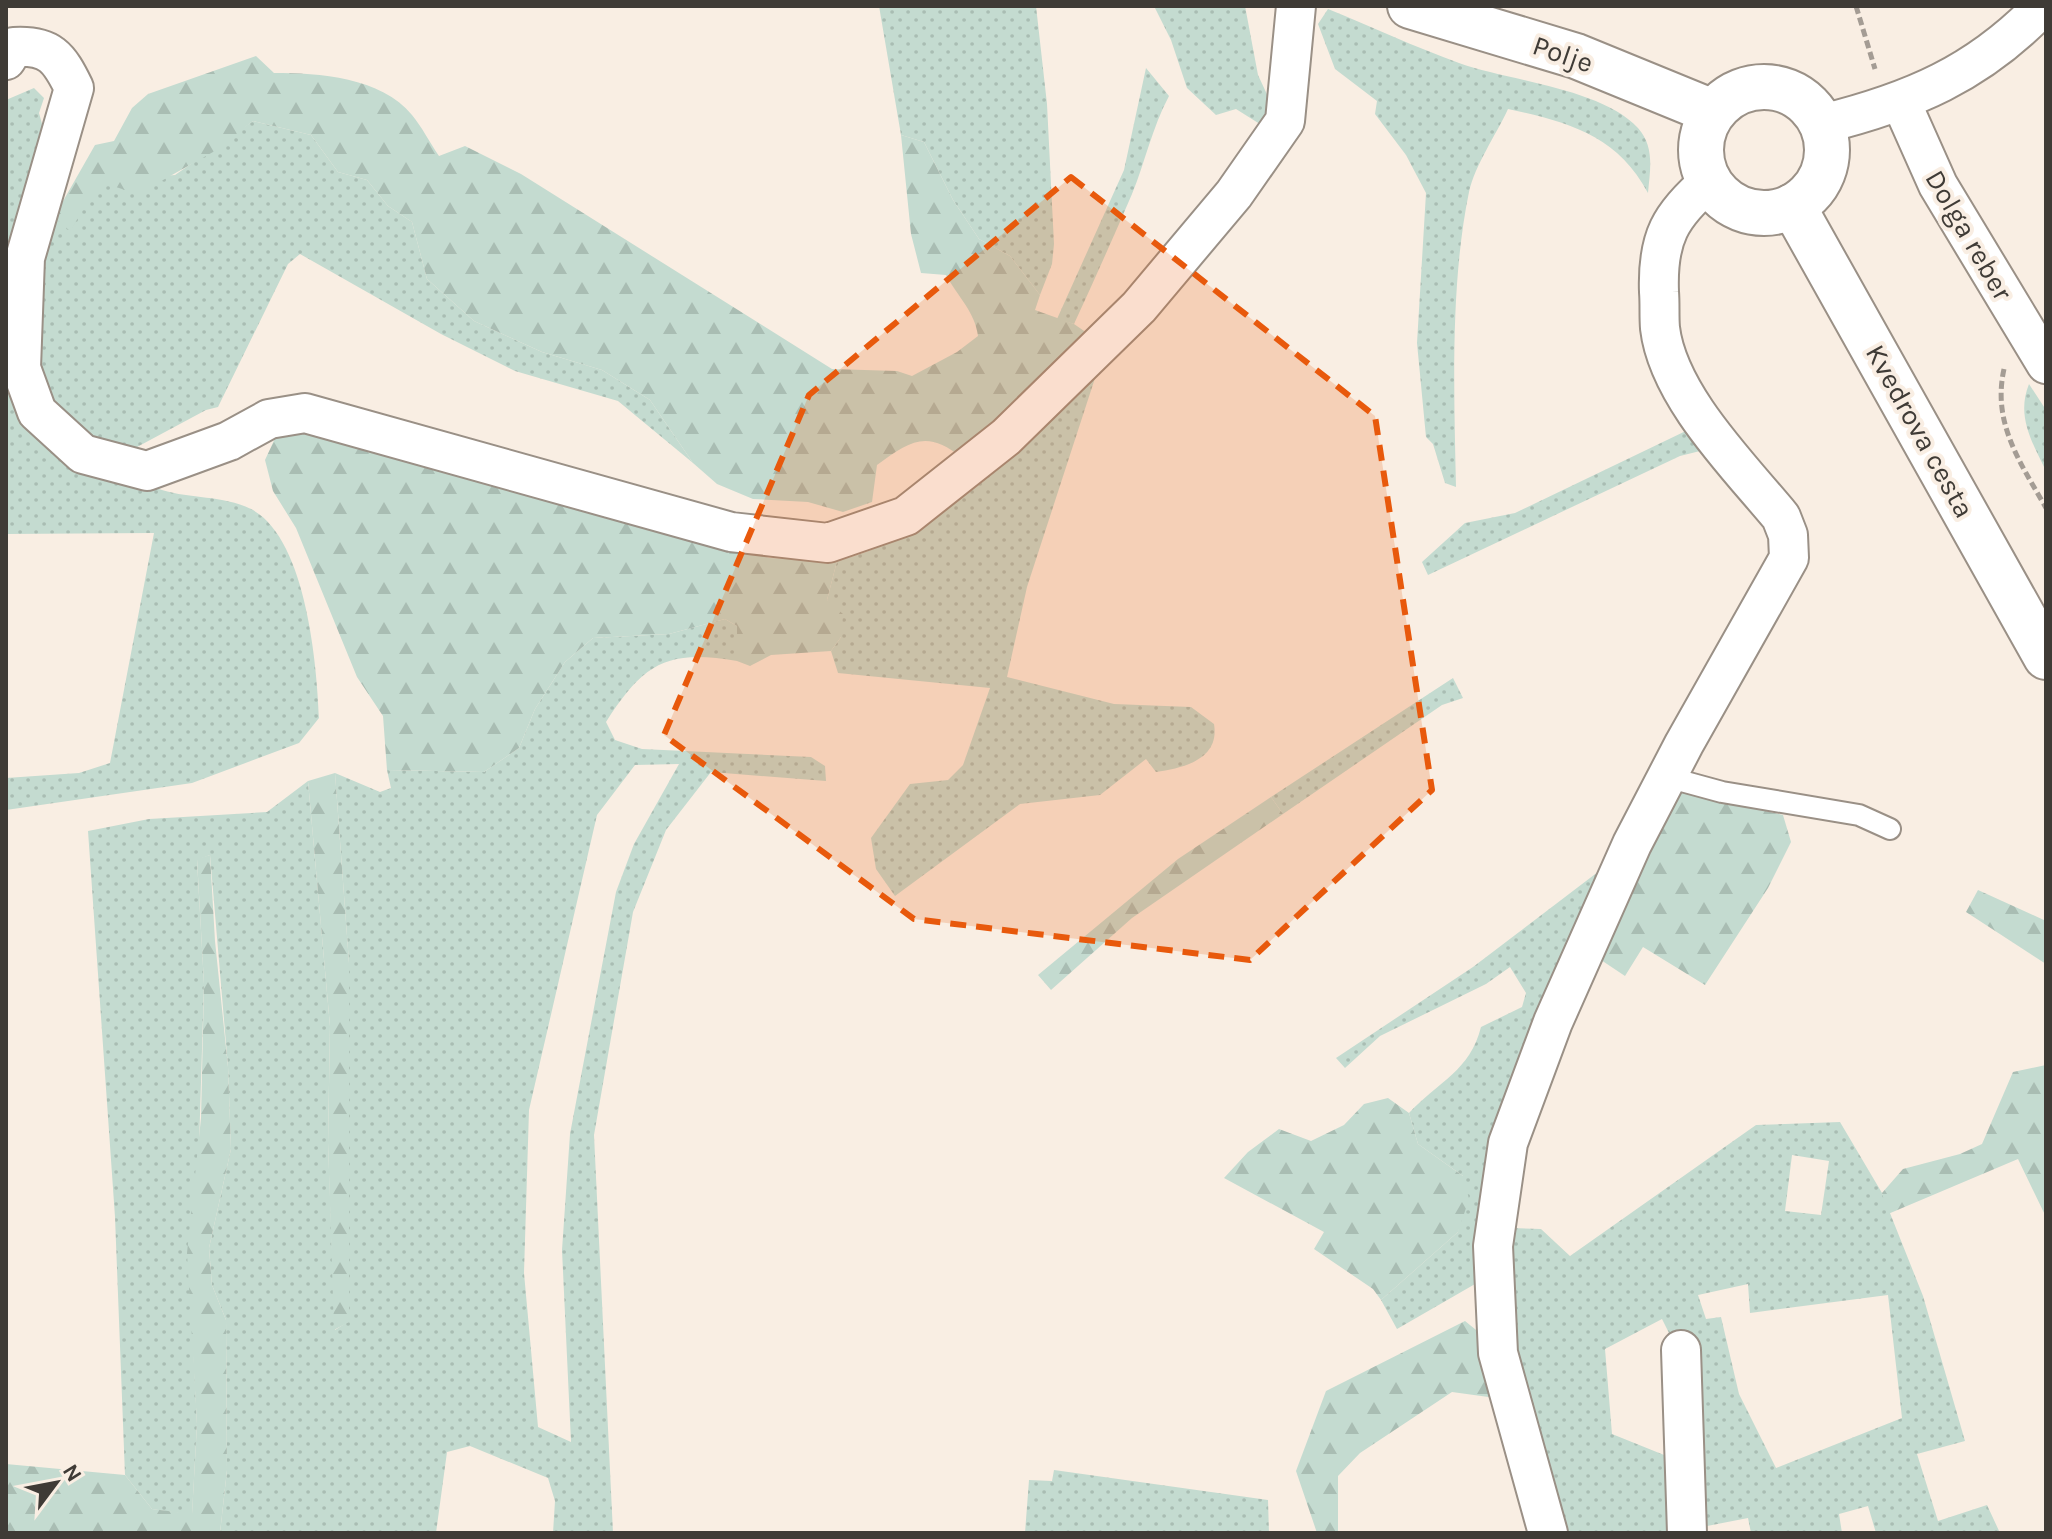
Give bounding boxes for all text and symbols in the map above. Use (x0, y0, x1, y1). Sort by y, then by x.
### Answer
street label: Polje (1528, 28, 1598, 80)
street label: Dolga reber (1918, 164, 2020, 307)
street label: Kvedrova cesta (1859, 339, 1981, 523)
north arrow (16, 1443, 96, 1523)
text: N (57, 1459, 87, 1487)

